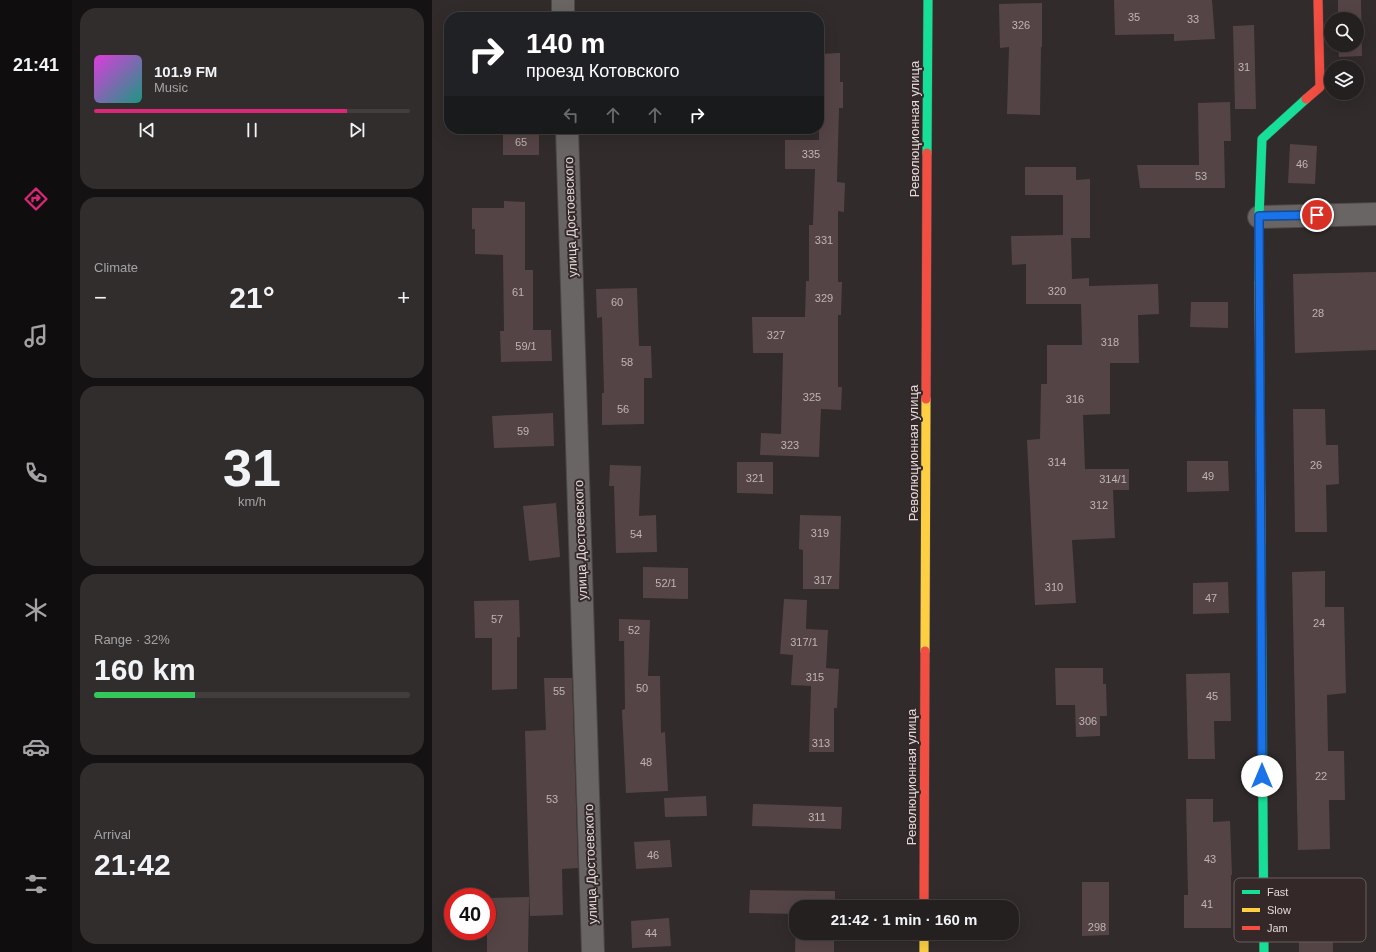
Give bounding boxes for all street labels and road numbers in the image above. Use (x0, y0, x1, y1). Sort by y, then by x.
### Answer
street label: Революционная улица (907, 60, 922, 197)
street label: улица Достоевского (561, 157, 580, 277)
street label: Революционная улица (906, 384, 921, 521)
street label: улица Достоевского (571, 480, 590, 600)
street label: Революционная улица (904, 708, 919, 845)
street label: улица Достоевского (581, 804, 600, 924)

